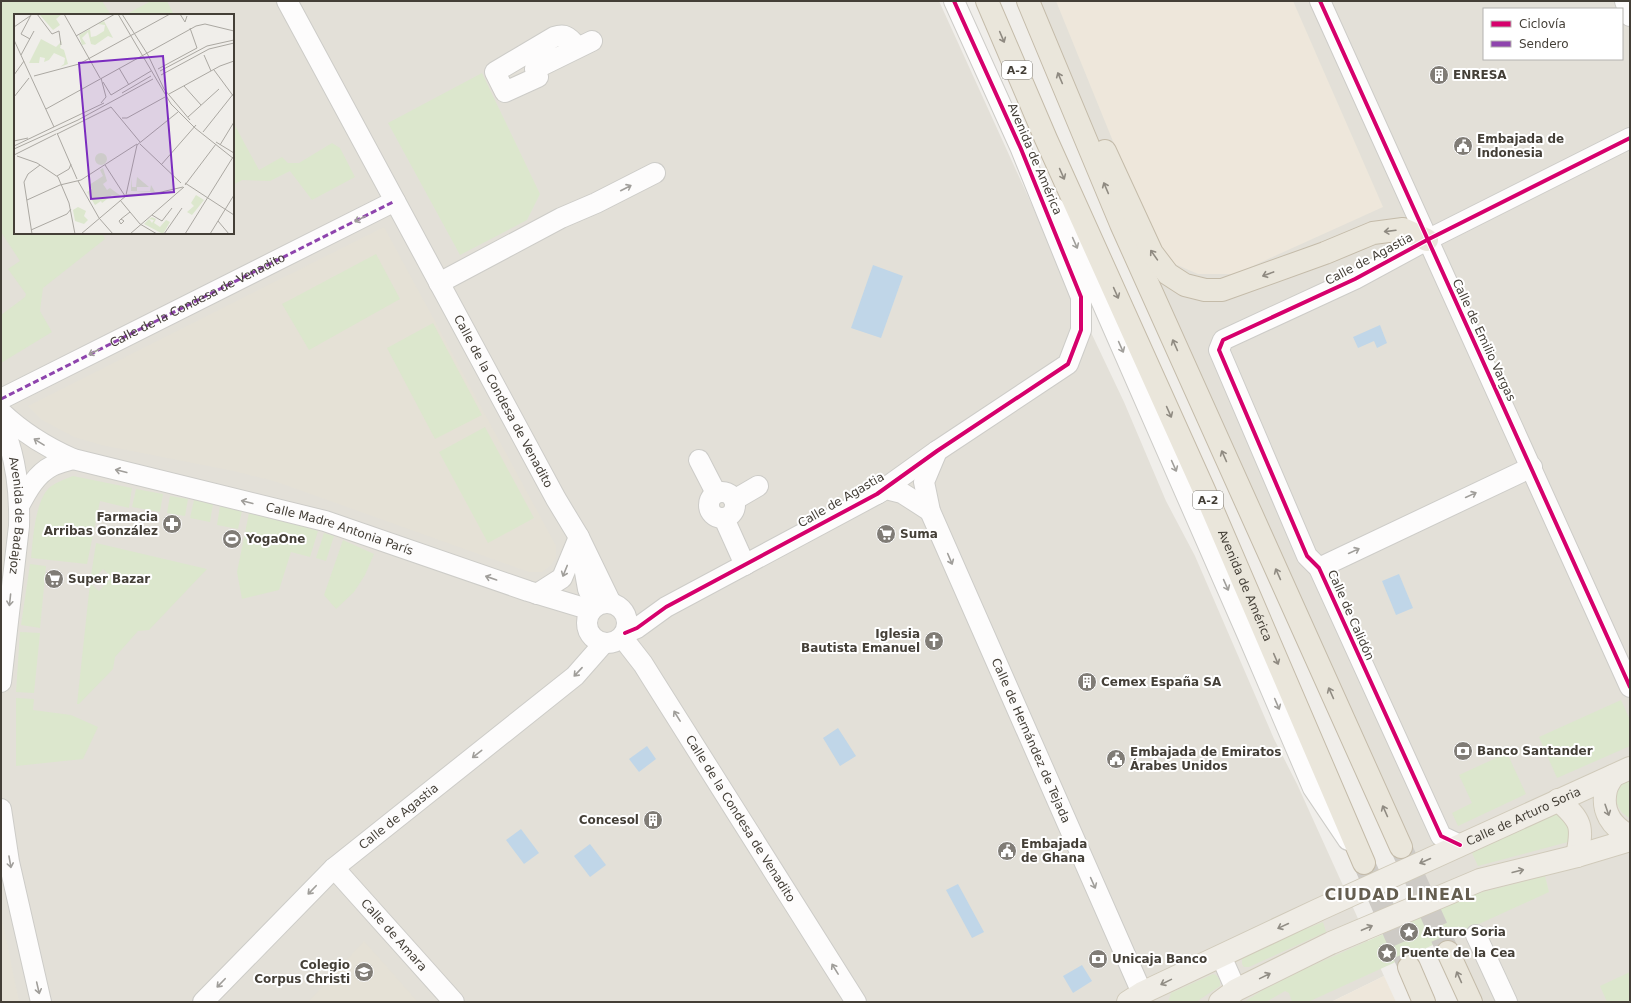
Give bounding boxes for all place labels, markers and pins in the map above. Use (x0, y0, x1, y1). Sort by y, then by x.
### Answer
building icon: ENRESA (1428, 64, 1450, 86)
place label: ENRESA (1453, 68, 1507, 82)
place label: Embajada de Indonesia (1477, 132, 1564, 160)
public building icon: Embajada de Indonesia (1452, 135, 1474, 157)
place label: Farmacia Arribas González (44, 510, 158, 538)
pharmacy icon: Farmacia Arribas González (161, 513, 183, 535)
supermarket icon: Suma (875, 523, 897, 545)
place label: Suma (900, 527, 938, 541)
sports icon: YogaOne (221, 528, 243, 550)
place label: YogaOne (245, 532, 305, 546)
supermarket icon: Super Bazar (43, 568, 65, 590)
place label: Super Bazar (68, 572, 150, 586)
place label: Iglesia Bautista Emanuel (801, 627, 920, 655)
church icon: Iglesia Bautista Emanuel (923, 630, 945, 652)
building icon: Cemex España SA (1076, 671, 1098, 693)
place label: Cemex España SA (1101, 675, 1222, 689)
bank icon: Banco Santander (1452, 740, 1474, 762)
place label: Banco Santander (1477, 744, 1593, 758)
place label: Embajada de Emiratos Árabes Unidos (1130, 745, 1281, 773)
public building icon: Embajada de Emiratos Árabes Unidos (1105, 748, 1127, 770)
building icon: Concesol (642, 809, 664, 831)
place label: Concesol (579, 813, 639, 827)
place label: Embajada de Ghana (1021, 837, 1087, 865)
public building icon: Embajada de Ghana (996, 840, 1018, 862)
place icon: Arturo Soria (1398, 921, 1420, 943)
place label: Arturo Soria (1423, 925, 1506, 939)
place icon: Puente de la Cea (1376, 942, 1398, 964)
place label: Puente de la Cea (1401, 946, 1515, 960)
bank icon: Unicaja Banco (1087, 948, 1109, 970)
place label: Unicaja Banco (1112, 952, 1207, 966)
place label: Colegio Corpus Christi (254, 958, 350, 986)
school or university icon: Colegio Corpus Christi (353, 961, 375, 983)

